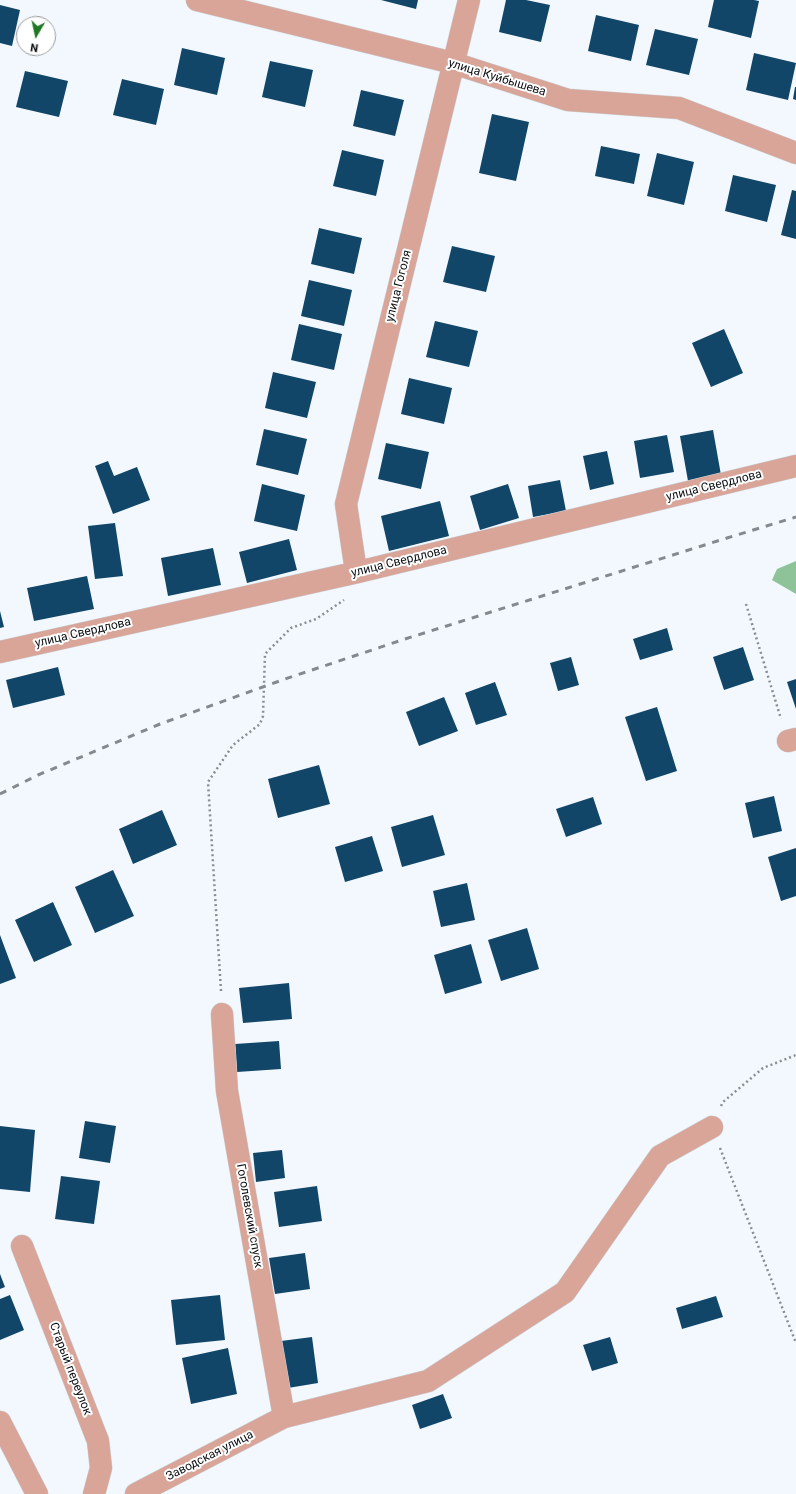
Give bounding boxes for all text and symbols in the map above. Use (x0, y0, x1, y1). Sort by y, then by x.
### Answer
north arrow (16, 16, 56, 56)
text: N (29, 40, 39, 54)
street label: улица Куйбышева (446, 56, 548, 100)
street label: улица Гоголя (383, 249, 415, 323)
street label: улица Свердлова (665, 467, 763, 505)
street label: улица Свердлова (350, 543, 448, 581)
street label: улица Свердлова (34, 615, 132, 651)
street label: Гоголевский спуск (233, 1163, 265, 1269)
street label: Старый переулок (46, 1321, 94, 1417)
street label: Заводская улица (164, 1428, 256, 1484)

